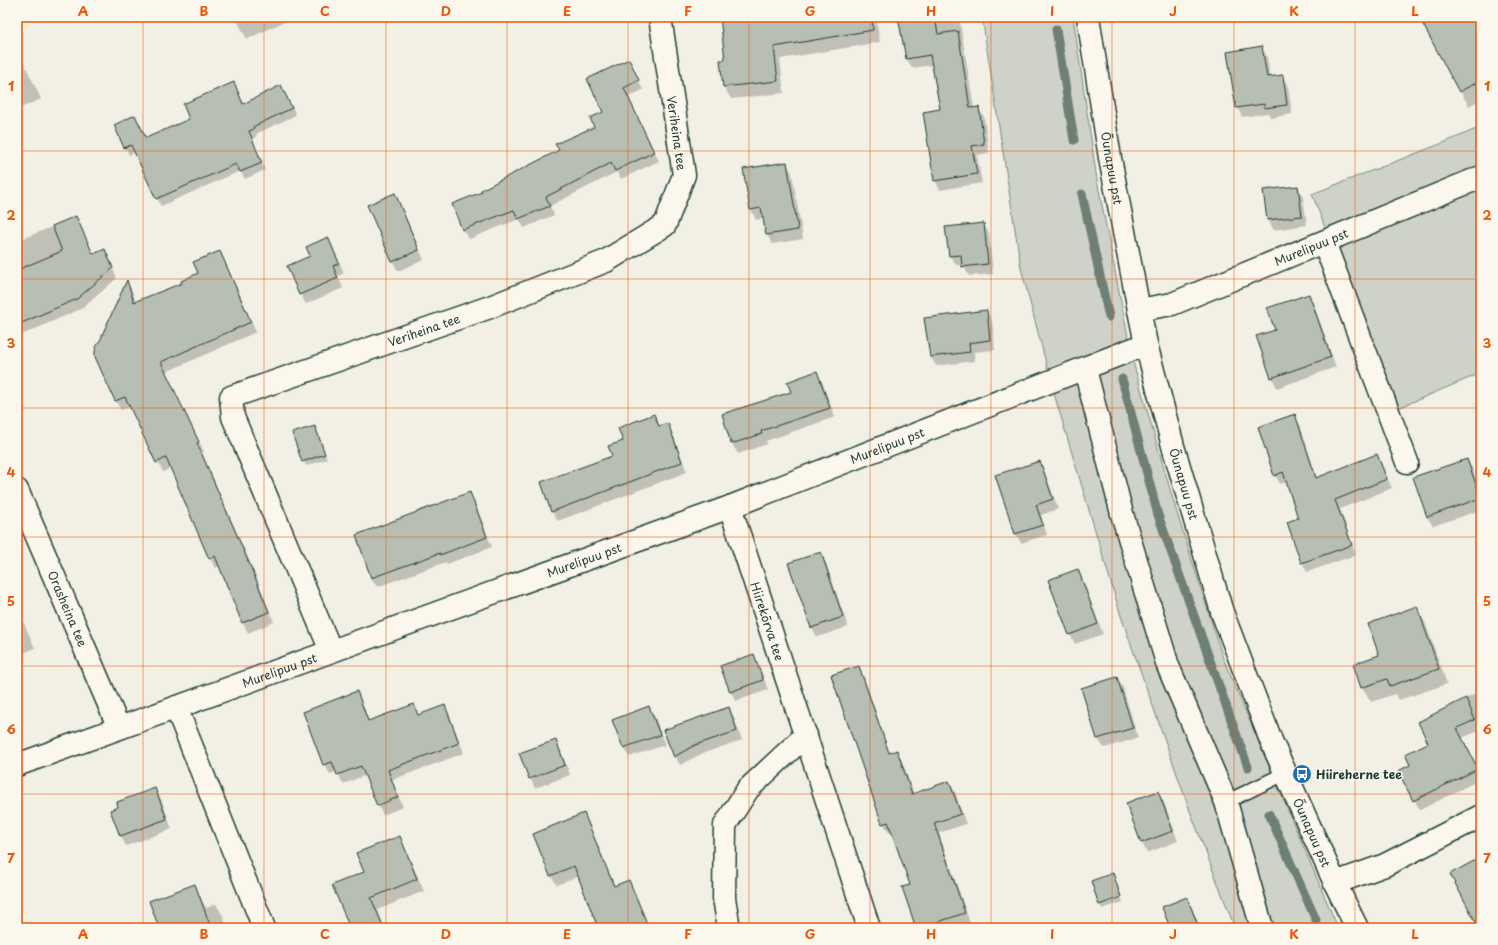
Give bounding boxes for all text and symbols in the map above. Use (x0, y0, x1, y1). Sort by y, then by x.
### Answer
text: A (78, 1, 88, 20)
text: B (200, 1, 209, 20)
text: C (320, 1, 330, 20)
text: D (441, 1, 451, 20)
text: E (563, 1, 571, 20)
text: F (684, 1, 692, 20)
text: G (805, 1, 815, 20)
text: H (926, 1, 936, 20)
text: I (1050, 1, 1054, 20)
text: J (1169, 1, 1177, 20)
text: K (1289, 1, 1299, 20)
text: L (1411, 1, 1419, 20)
text: 1 (8, 76, 14, 95)
text: 1 (1484, 76, 1490, 95)
street label: Veriheina tee (663, 95, 691, 172)
street label: Õunapuu pst (1097, 130, 1128, 206)
text: 2 (6, 205, 16, 224)
text: 2 (1482, 205, 1492, 224)
street label: Murelipuu pst (1272, 224, 1351, 270)
street label: Veriheina tee (385, 309, 463, 351)
text: 3 (7, 333, 16, 352)
text: 3 (1483, 333, 1492, 352)
street label: Murelipuu pst (847, 423, 927, 468)
street label: Õunapuu pst (1165, 446, 1203, 522)
text: 4 (7, 462, 16, 481)
text: 4 (1483, 462, 1492, 481)
street label: Murelipuu pst (544, 538, 624, 582)
street label: Orasheina tee (44, 568, 92, 650)
street label: Hiirekõrva tee (746, 579, 789, 663)
text: 5 (7, 591, 15, 610)
text: 5 (1483, 591, 1491, 610)
street label: Murelipuu pst (239, 648, 319, 692)
text: 6 (6, 719, 16, 738)
text: 6 (1482, 719, 1492, 738)
bus stop icon: Hiireherne tee (1291, 763, 1313, 785)
place label: Hiireherne tee (1316, 765, 1402, 783)
street label: Õunapuu pst (1289, 795, 1336, 870)
text: 7 (7, 848, 15, 867)
text: 7 (1483, 848, 1491, 867)
text: A (78, 924, 88, 943)
text: B (200, 924, 209, 943)
text: C (320, 924, 330, 943)
text: D (441, 924, 451, 943)
text: E (563, 924, 571, 943)
text: F (684, 924, 692, 943)
text: G (805, 924, 815, 943)
text: H (926, 924, 936, 943)
text: I (1050, 924, 1054, 943)
text: J (1169, 924, 1177, 943)
text: K (1289, 924, 1299, 943)
text: L (1411, 924, 1419, 943)

